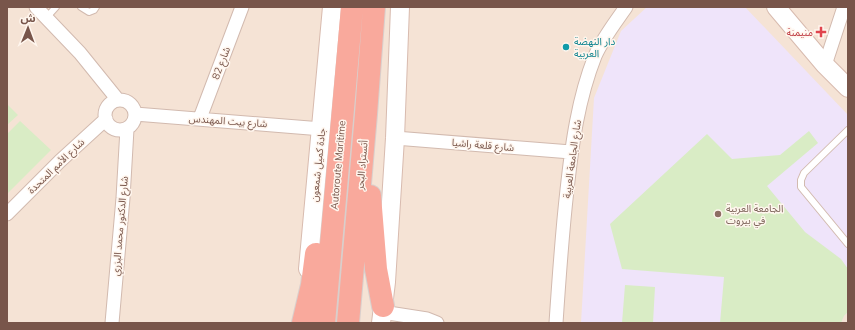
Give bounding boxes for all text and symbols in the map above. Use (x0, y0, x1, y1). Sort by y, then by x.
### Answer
north arrow (8, 8, 48, 48)
text: ش (21, 11, 36, 25)
place label: منيمنة (787, 26, 813, 39)
marker: منيمنة (816, 27, 826, 37)
place label: دار النهضة العربية (574, 35, 615, 60)
marker: دار النهضة العربية (561, 42, 571, 52)
street label: شارع 82 (209, 45, 234, 82)
street label: شارع بيت المهندس (188, 112, 268, 131)
street label: شارع الجامعة العربية (560, 119, 585, 199)
street label: Autoroute Maritime (328, 120, 348, 210)
street label: جادة كميل شمعون (308, 127, 328, 203)
street label: شارع الأمم المتحدة (25, 136, 88, 197)
street label: شارع قلعة راشيا (451, 136, 515, 155)
street label: أتستراد البحر (353, 139, 371, 191)
street label: شارع الدكتور محمد البزري (109, 175, 132, 277)
place label: الجامعة العربية في بيروت (726, 202, 783, 228)
marker: الجامعة العربية في بيروت (713, 209, 723, 219)

